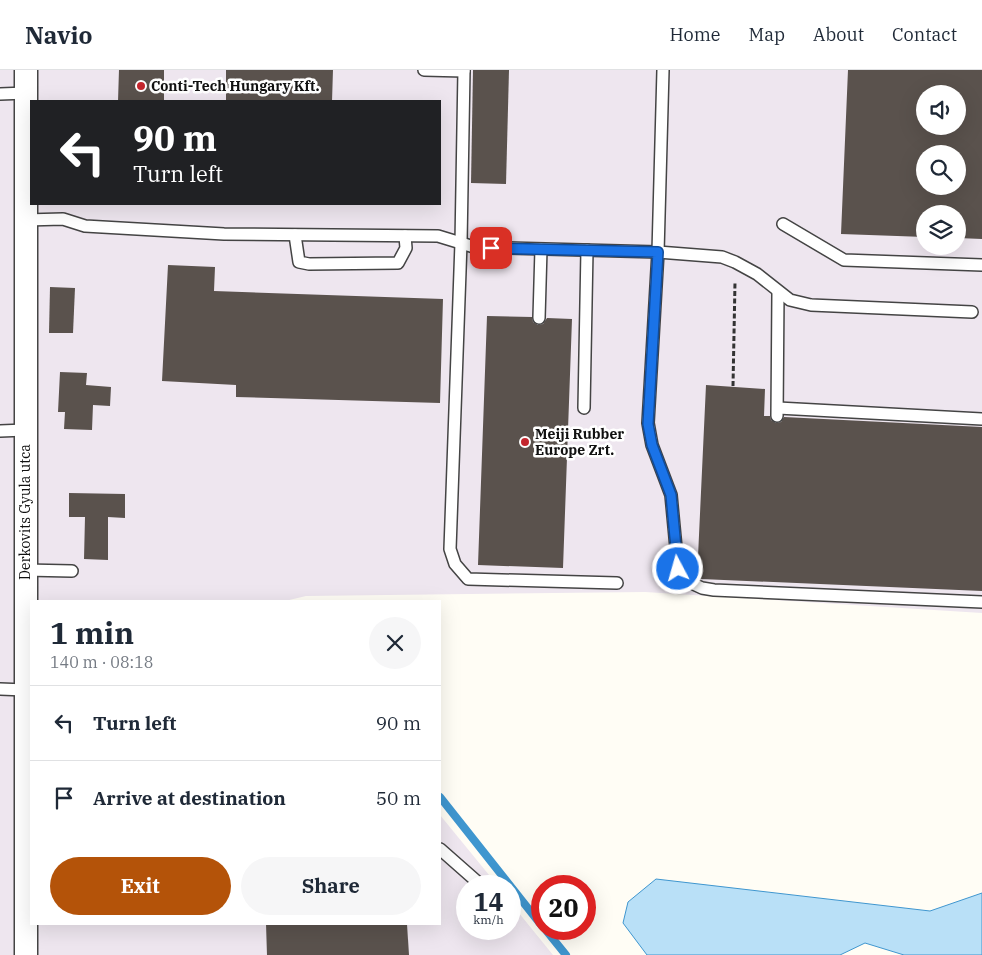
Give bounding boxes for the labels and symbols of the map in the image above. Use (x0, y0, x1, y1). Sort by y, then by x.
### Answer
place label: Conti-Tech Hungary Kft. (151, 77, 320, 95)
marker: Conti-Tech Hungary Kft. (135, 80, 147, 92)
pin (470, 227, 512, 269)
place label: Meiji Rubber Europe Zrt. (535, 425, 624, 459)
marker: Meiji Rubber Europe Zrt. (519, 436, 531, 448)
street label: Derkovits Gyula utca (16, 444, 34, 580)
position arrow (651, 542, 703, 594)
speed limit sign: 20 (531, 875, 596, 940)

